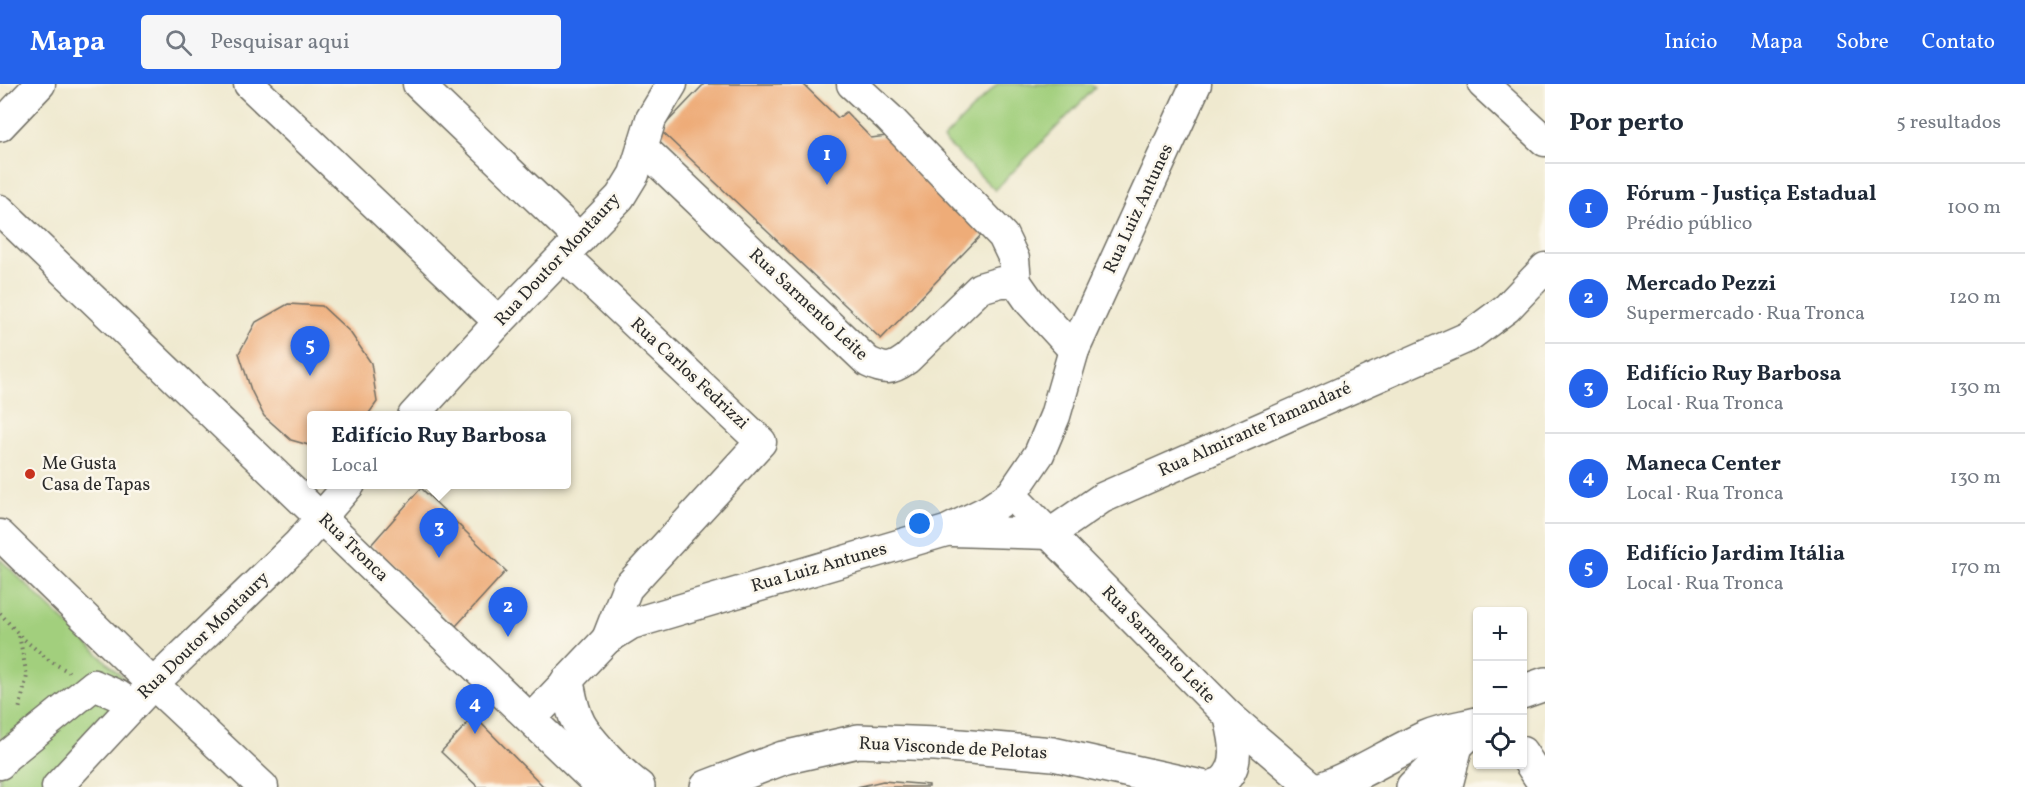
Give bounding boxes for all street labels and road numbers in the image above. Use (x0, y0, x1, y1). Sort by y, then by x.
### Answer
street label: Rua Luiz Antunes (1098, 140, 1180, 278)
street label: Rua Doutor Montaury (489, 188, 627, 332)
street label: Rua Sarmento Leite (743, 243, 873, 367)
street label: Rua Carlos Fedrizzi (624, 312, 754, 436)
street label: Rua Almirante Tamandaré (1155, 376, 1355, 484)
street label: Rua Tronca (312, 508, 394, 588)
street label: Rua Luiz Antunes (748, 537, 890, 599)
street label: Rua Doutor Montaury (133, 566, 276, 705)
street label: Rua Sarmento Leite (1095, 581, 1221, 709)
street label: Rua Visconde de Pelotas (858, 732, 1048, 766)

